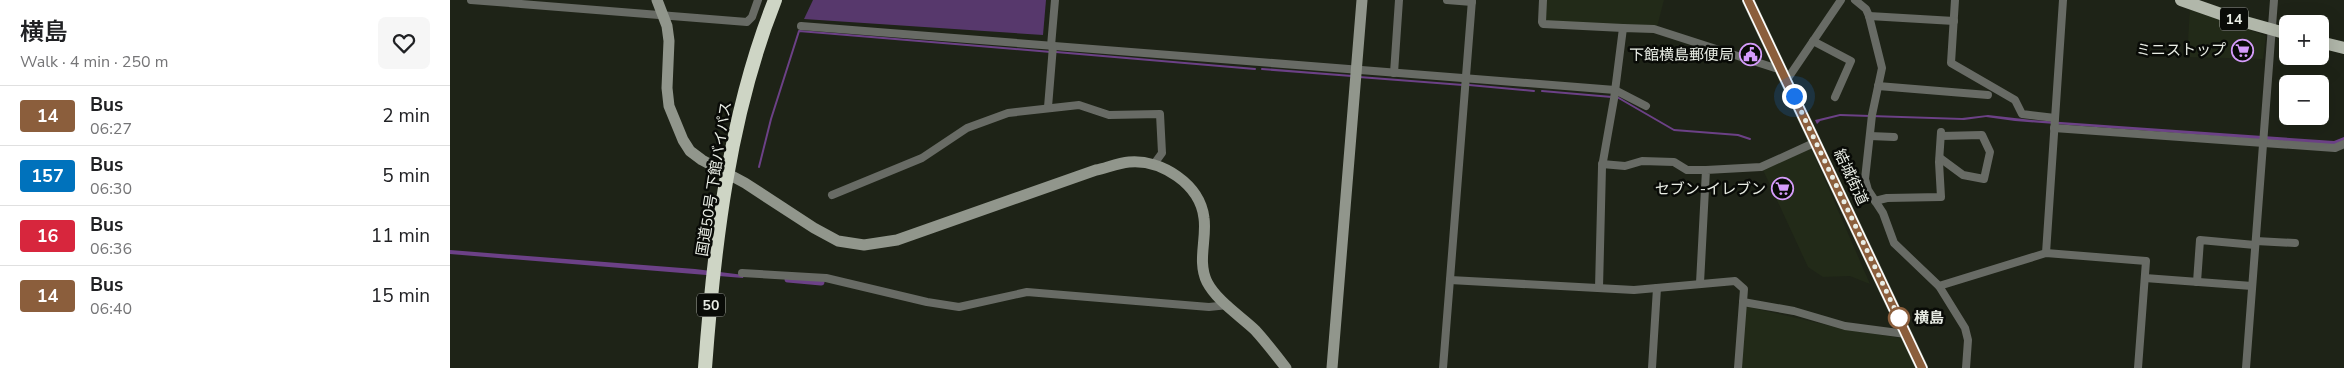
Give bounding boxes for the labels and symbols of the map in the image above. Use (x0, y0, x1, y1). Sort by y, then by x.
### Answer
road number: 14 (2220, 8, 2248, 30)
supermarket icon: ミニストップ (2230, 38, 2254, 62)
place label: ミニストップ (2136, 40, 2226, 60)
public building icon: 下館横島郵便局 (1738, 43, 1762, 67)
place label: 下館横島郵便局 (1629, 45, 1734, 65)
your location (1782, 84, 1807, 109)
street label: 国道50号 下館バイパス (692, 100, 736, 258)
street label: 結城街道 (1829, 146, 1873, 208)
supermarket icon: セブン-イレブン (1770, 177, 1794, 201)
place label: セブン-イレブン (1655, 179, 1766, 199)
road number: 50 (697, 294, 725, 316)
marker: 横島 (1888, 307, 1910, 329)
place label: 横島 (1914, 308, 1944, 328)

